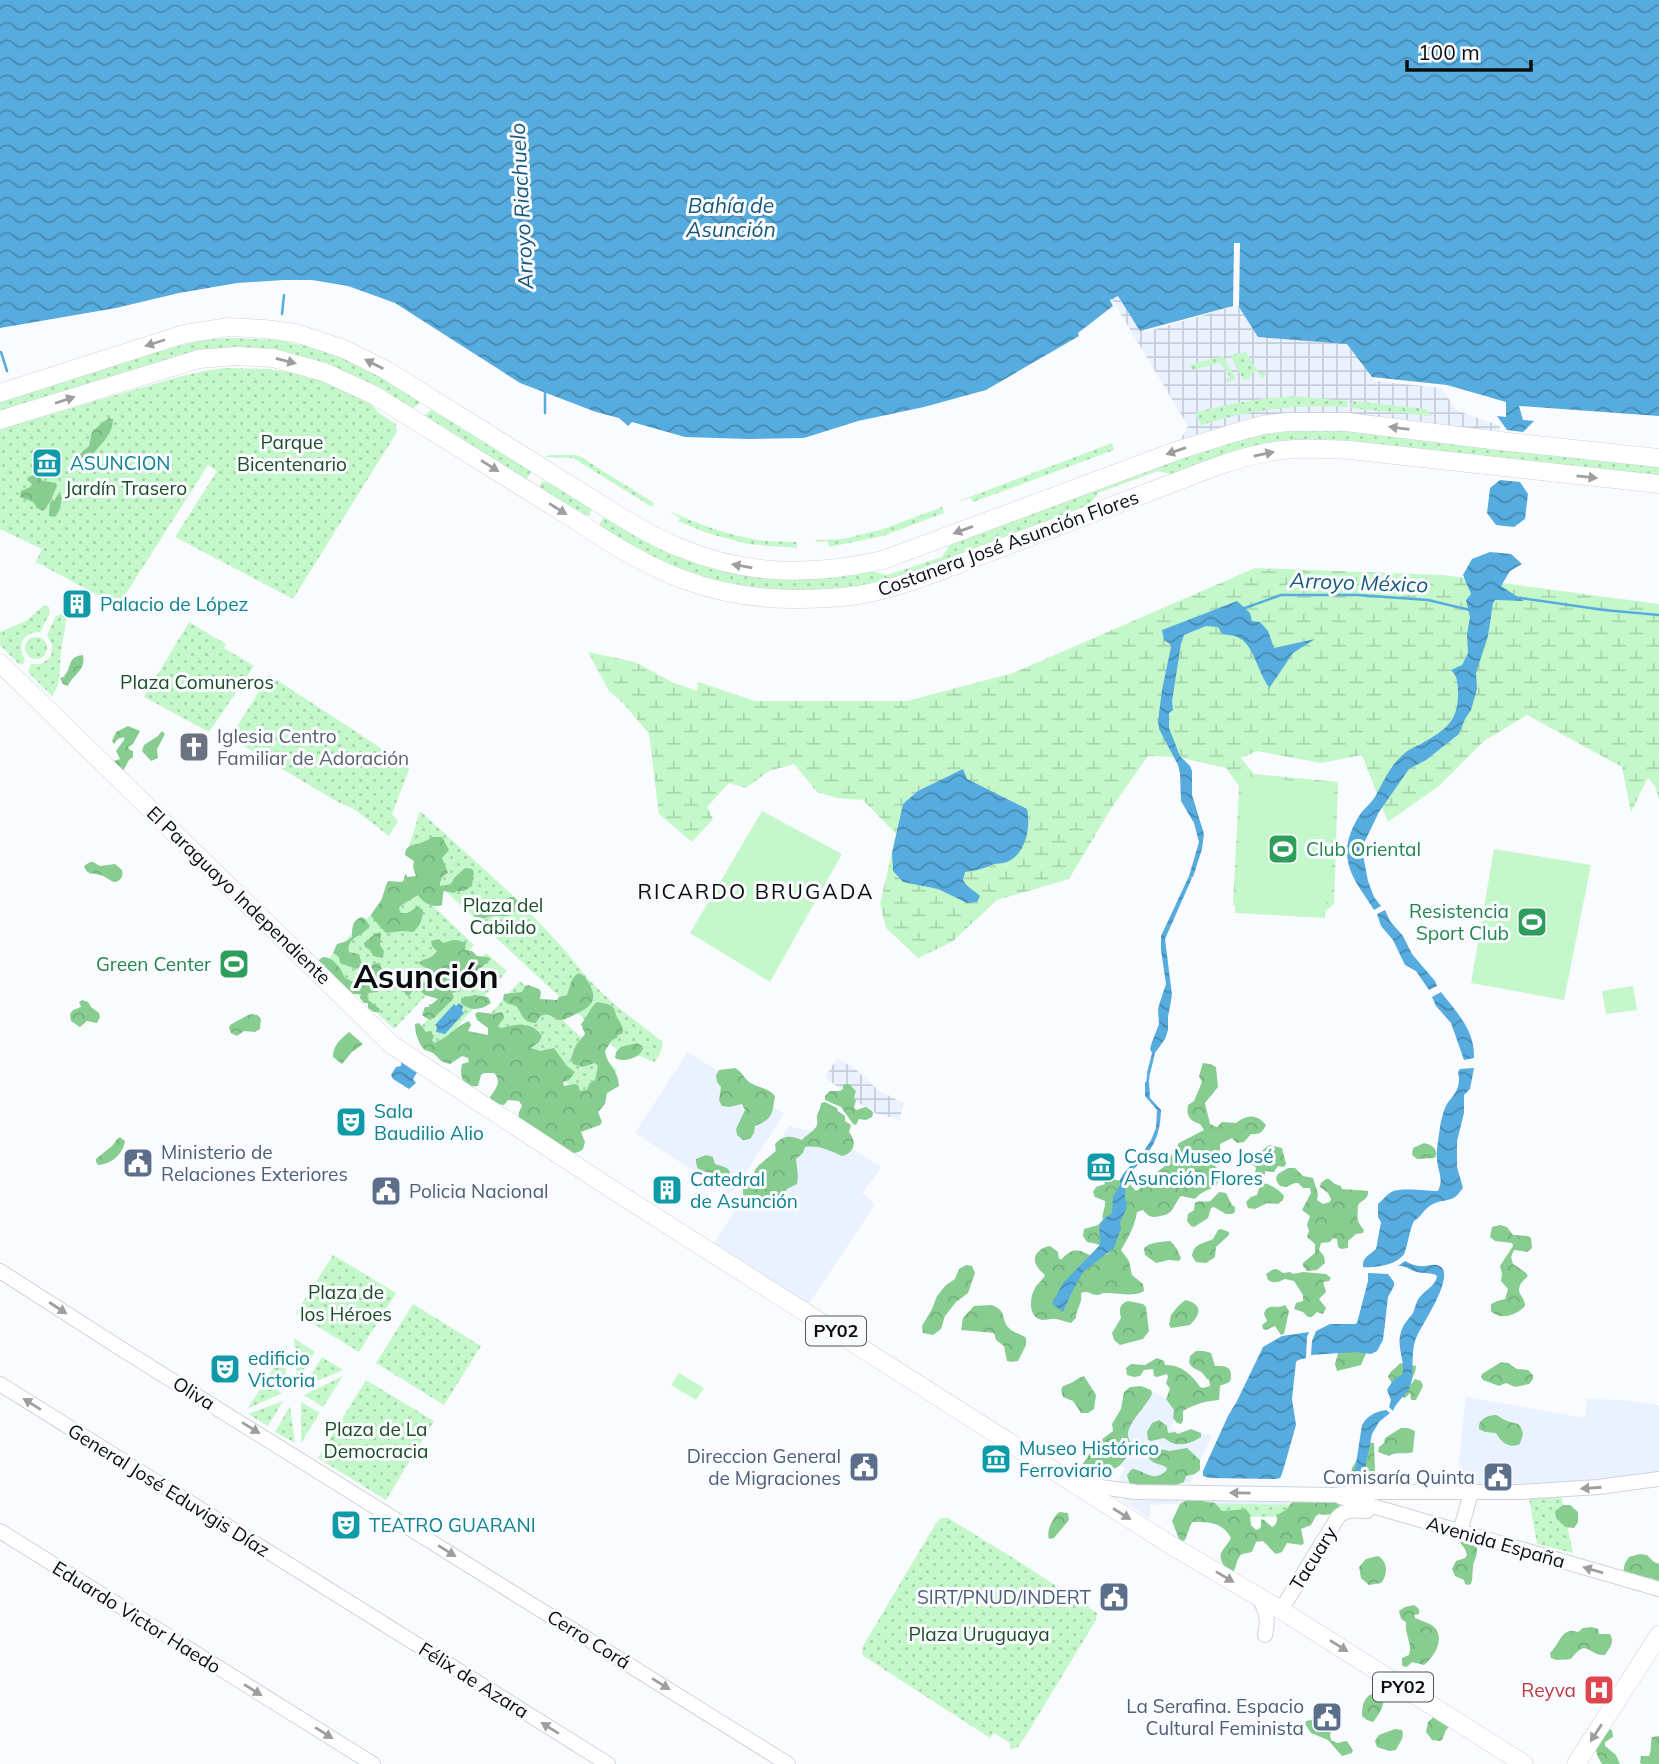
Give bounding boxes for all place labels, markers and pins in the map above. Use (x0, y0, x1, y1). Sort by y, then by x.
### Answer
museum icon: ASUNCION (30, 446, 64, 480)
place label: ASUNCION (70, 451, 171, 475)
building icon: Palacio de López (60, 587, 94, 621)
place label: Palacio de López (100, 592, 248, 616)
place label: Iglesia Centro Familiar de Adoración (217, 724, 409, 770)
church icon: Iglesia Centro Familiar de Adoración (177, 730, 211, 764)
sports icon: Club Oriental (1266, 832, 1300, 866)
place label: Club Oriental (1306, 837, 1421, 861)
place label: Resistencia Sport Club (1409, 899, 1509, 945)
sports icon: Resistencia Sport Club (1515, 905, 1549, 939)
sports icon: Green Center (217, 947, 251, 981)
place label: Green Center (96, 952, 211, 976)
place label: Sala Baudilio Alio (374, 1099, 484, 1145)
theatre icon: Sala Baudilio Alio (334, 1105, 368, 1139)
place label: Ministerio de Relaciones Exteriores (161, 1140, 348, 1186)
place label: Casa Museo José Asunción Flores (1124, 1144, 1274, 1190)
public building icon: Ministerio de Relaciones Exteriores (121, 1146, 155, 1180)
museum icon: Casa Museo José Asunción Flores (1084, 1150, 1118, 1184)
place label: Catedral de Asunción (690, 1167, 798, 1213)
building icon: Catedral de Asunción (650, 1173, 684, 1207)
public building icon: Policia Nacional (369, 1174, 403, 1208)
place label: Policia Nacional (409, 1179, 549, 1203)
place label: edificio Victoria (248, 1346, 315, 1392)
theatre icon: edificio Victoria (208, 1352, 242, 1386)
place label: Museo Histórico Ferroviario (1019, 1436, 1159, 1482)
museum icon: Museo Histórico Ferroviario (979, 1442, 1013, 1476)
place label: Direccion General de Migraciones (687, 1444, 841, 1490)
public building icon: Direccion General de Migraciones (847, 1450, 881, 1484)
public building icon: Comisaría Quinta (1481, 1460, 1515, 1494)
place label: Comisaría Quinta (1323, 1465, 1475, 1489)
theatre icon: TEATRO GUARANI (329, 1508, 363, 1542)
place label: TEATRO GUARANI (369, 1513, 536, 1537)
public building icon: SIRT/PNUD/INDERT (1097, 1580, 1131, 1614)
place label: SIRT/PNUD/INDERT (917, 1585, 1092, 1609)
hospital icon: Reyva (1582, 1673, 1616, 1707)
place label: Reyva (1521, 1678, 1576, 1702)
place label: La Serafina. Espacio Cultural Feminista (1126, 1694, 1304, 1740)
public building icon: La Serafina. Espacio Cultural Feminista (1310, 1700, 1344, 1734)

